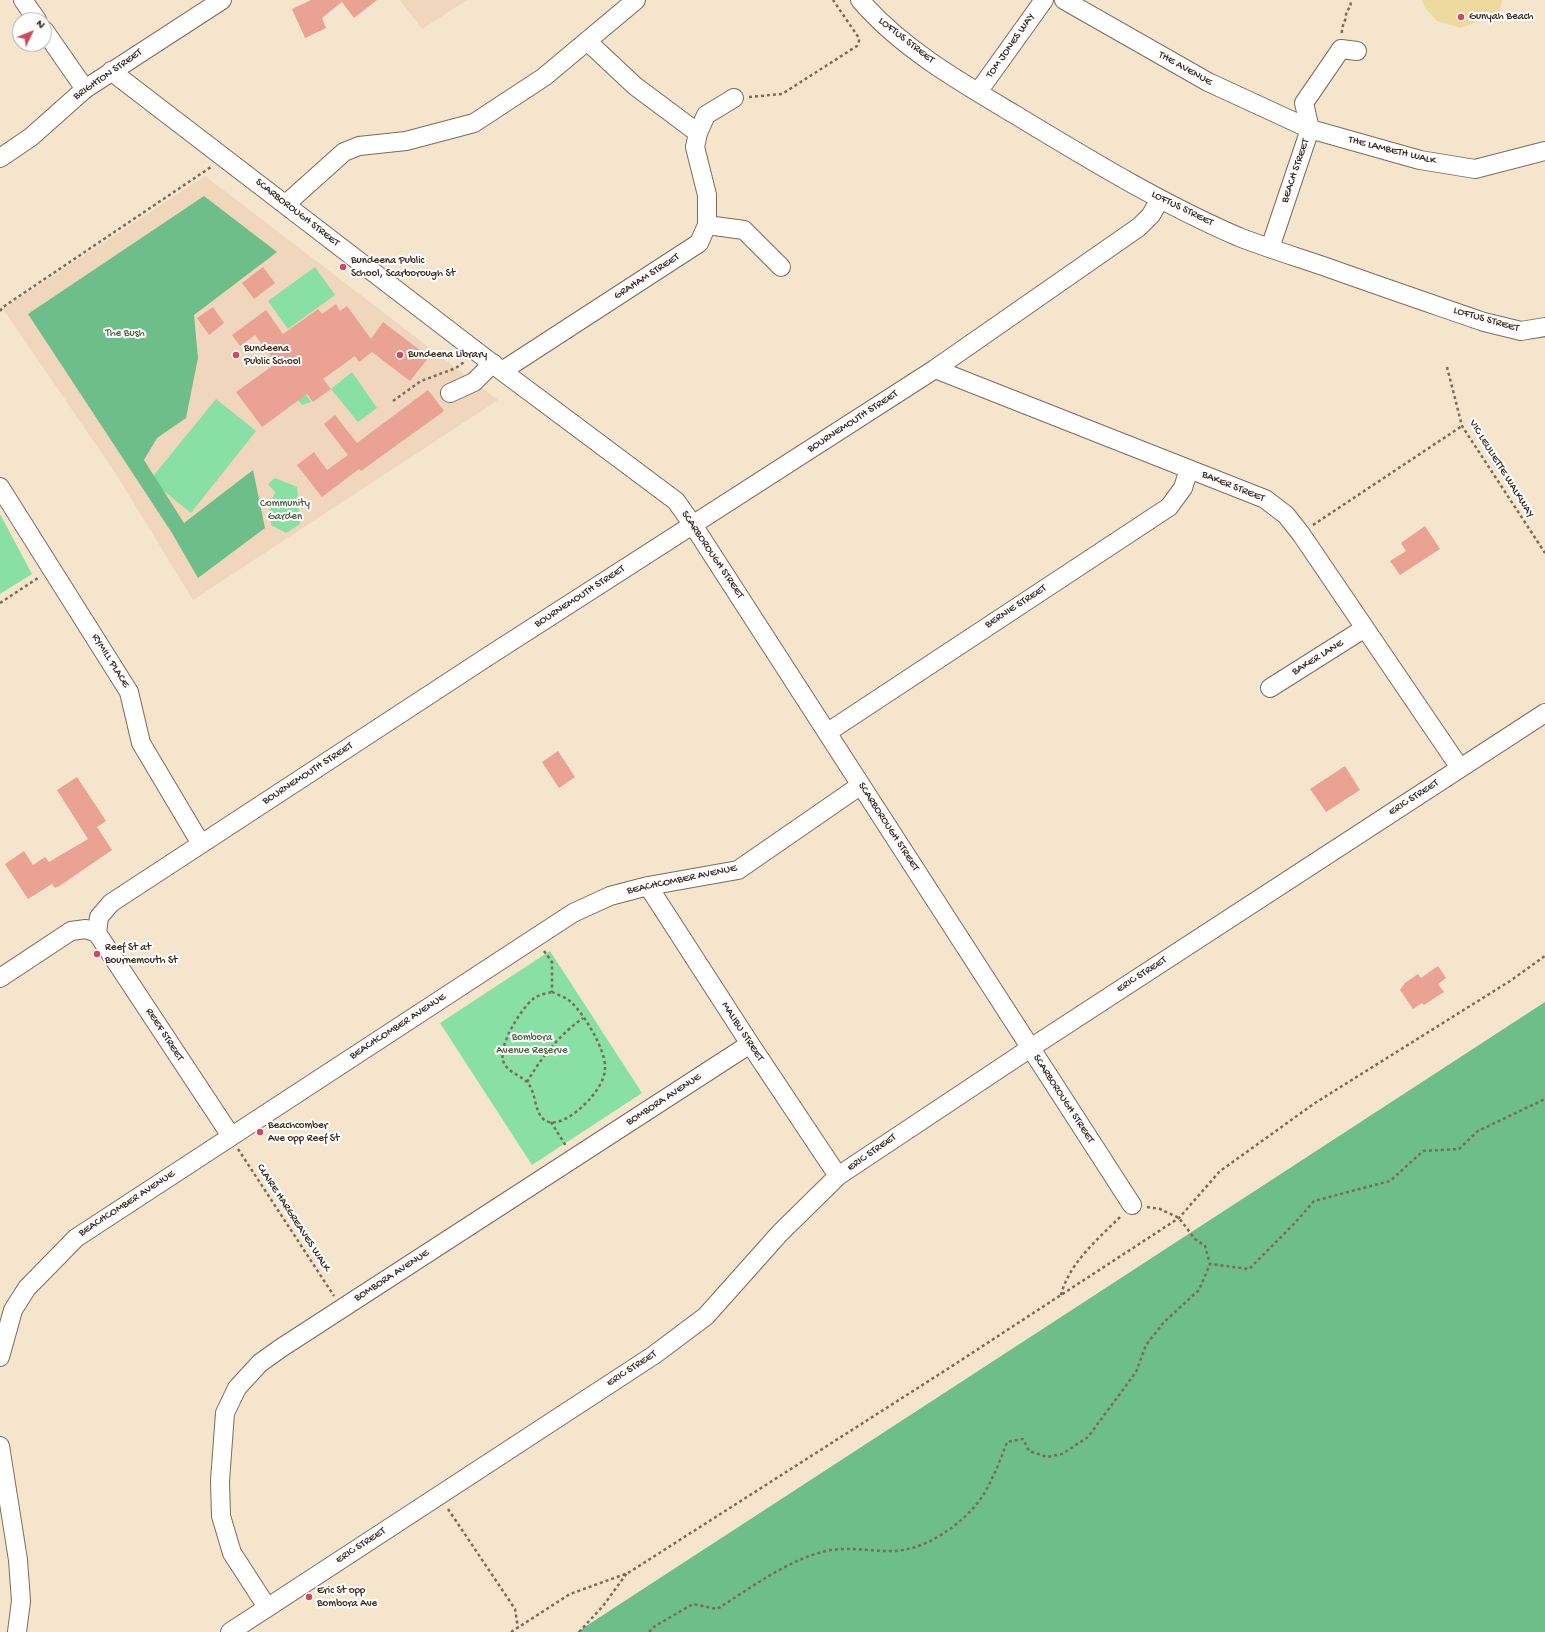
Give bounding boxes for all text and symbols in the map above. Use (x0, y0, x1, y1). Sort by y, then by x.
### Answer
place label: Gunyah Beach (1469, 10, 1533, 24)
street label: TOM JONES WAY (984, 11, 1038, 81)
north arrow (12, 12, 52, 52)
marker: Gunyah Beach (1456, 12, 1466, 22)
street label: LOFTUS STREET (875, 15, 937, 67)
text: N (33, 18, 47, 31)
street label: BRIGHTON STREET (71, 46, 145, 104)
street label: THE AVENUE (1156, 49, 1214, 89)
street label: THE LAMBETH WALK (1347, 134, 1437, 168)
street label: BEACH STREET (1279, 137, 1313, 205)
street label: SCARBOROUGH STREET (252, 176, 342, 250)
street label: LOFTUS STREET (1149, 188, 1215, 230)
street label: GRAHAM STREET (612, 251, 682, 303)
place label: Bundeena Public School, Scarborough St (351, 254, 455, 280)
marker: Bundeena Public School, Scarborough St (338, 262, 348, 272)
street label: LOFTUS STREET (1452, 304, 1520, 336)
park label: The Bush (105, 327, 145, 341)
place label: Bundeena Public School (244, 342, 301, 368)
place label: Bundeena Library (408, 348, 487, 362)
marker: Bundeena Public School (231, 350, 241, 360)
marker: Bundeena Library (395, 350, 405, 360)
street label: BOURNEMOUTH STREET (805, 388, 901, 456)
street label: VIC LEULIETTE WALKWAY (1465, 418, 1537, 520)
street label: BAKER STREET (1200, 468, 1266, 506)
park label: Community Garden (260, 497, 310, 523)
street label: SCARBOROUGH STREET (678, 509, 746, 601)
street label: BOURNEMOUTH STREET (532, 563, 628, 631)
street label: BERNIE STREET (983, 582, 1049, 632)
street label: RYMILL PLACE (88, 632, 132, 690)
street label: BAKER LANE (1290, 637, 1346, 679)
street label: BOURNEMOUTH STREET (260, 740, 356, 808)
street label: ERIC STREET (1387, 777, 1441, 819)
street label: SCARBOROUGH STREET (854, 780, 922, 874)
street label: BEACHCOMBER AVENUE (626, 862, 738, 898)
place label: Reef St at Bournemouth St (105, 941, 178, 967)
marker: Reef St at Bournemouth St (92, 949, 102, 959)
street label: ERIC STREET (1115, 954, 1169, 996)
street label: BEACHCOMBER AVENUE (347, 991, 449, 1063)
street label: MALIBU STREET (718, 1000, 766, 1064)
street label: REEF STREET (142, 1006, 186, 1064)
park label: Bombora Avenue Reserve (496, 1031, 568, 1057)
street label: SCARBOROUGH STREET (1029, 1052, 1097, 1146)
street label: BOMBORA AVENUE (624, 1071, 704, 1129)
place label: Beachcomber Ave opp Reef St (268, 1119, 339, 1145)
marker: Beachcomber Ave opp Reef St (255, 1127, 265, 1137)
street label: ERIC STREET (845, 1131, 899, 1175)
street label: CLAIRE HARGREAVES WALK (253, 1162, 333, 1274)
street label: BEACHCOMBER AVENUE (76, 1168, 178, 1240)
street label: BOMBORA AVENUE (352, 1247, 432, 1305)
street label: ERIC STREET (605, 1348, 659, 1390)
street label: ERIC STREET (334, 1525, 388, 1567)
place label: Eric St opp Bombora Ave (317, 1584, 377, 1610)
marker: Eric St opp Bombora Ave (304, 1592, 314, 1602)

